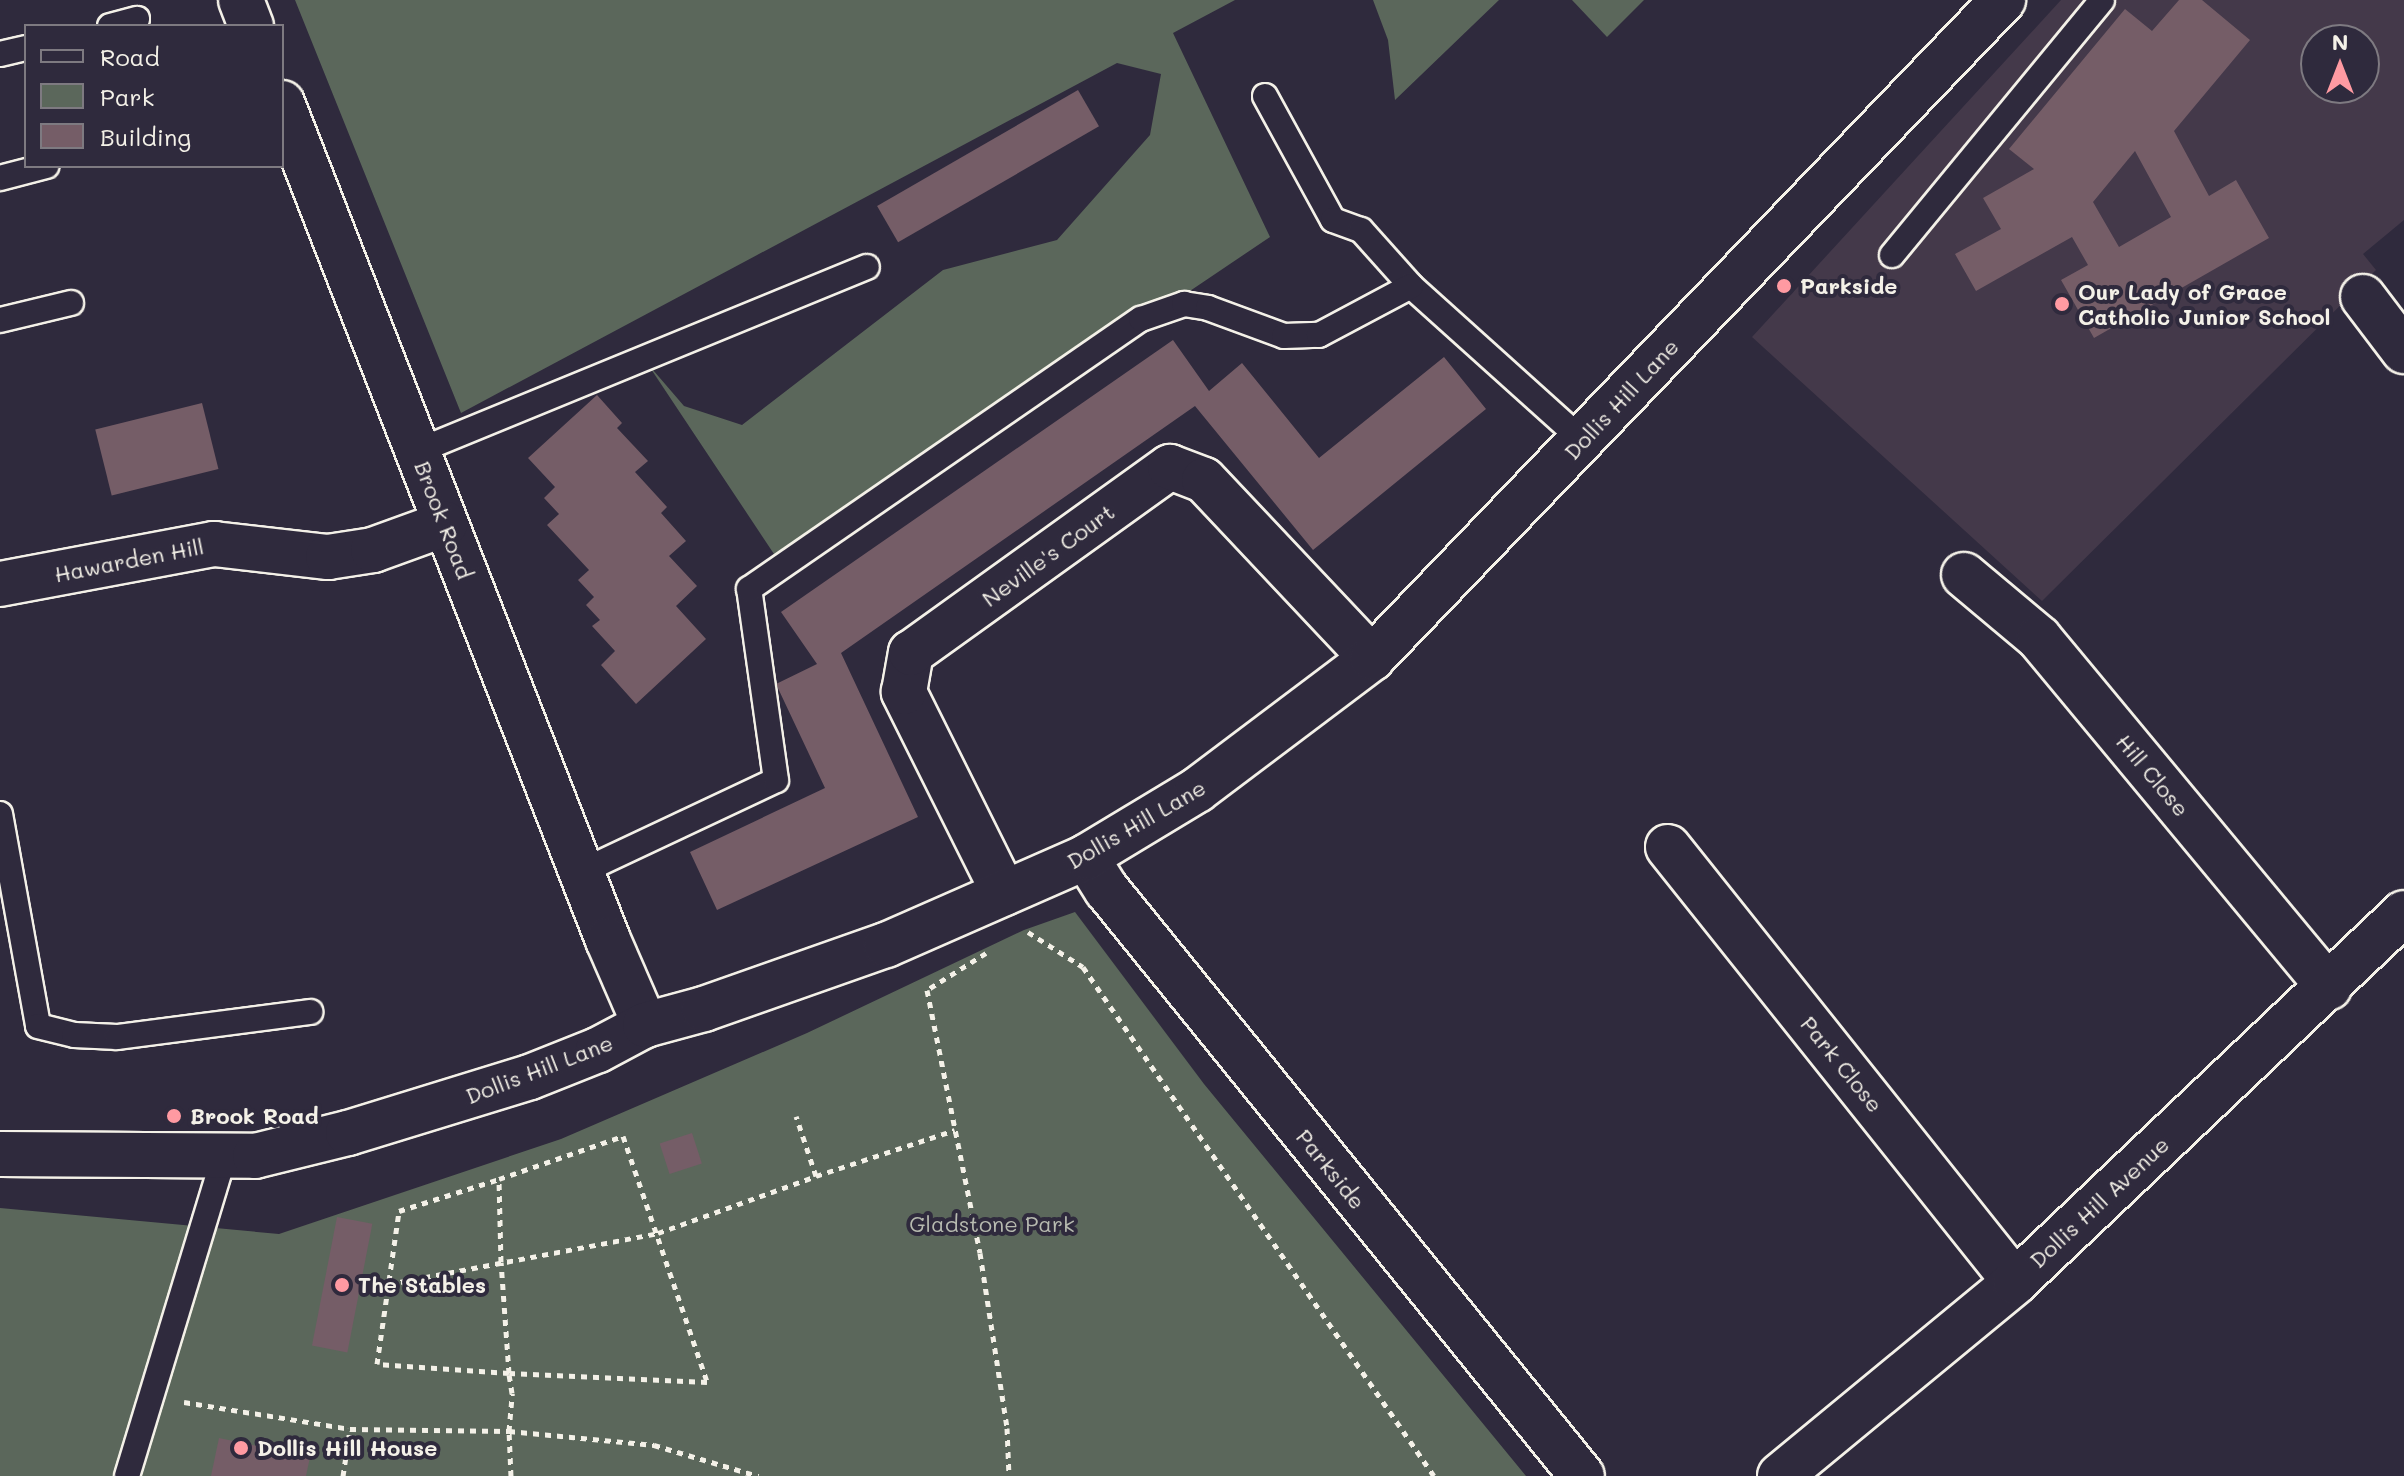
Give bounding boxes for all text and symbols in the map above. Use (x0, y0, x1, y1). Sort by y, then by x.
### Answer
legend (24, 24, 284, 168)
north arrow (2300, 24, 2380, 104)
text: N (2332, 27, 2348, 56)
text: Road (100, 41, 160, 72)
text: Park (100, 81, 154, 112)
text: Building (100, 121, 191, 152)
place label: Parkside (1800, 273, 1897, 299)
marker: Parkside (1775, 277, 1793, 295)
place label: Our Lady of Grace Catholic Junior School (2078, 278, 2330, 330)
marker: Our Lady of Grace Catholic Junior School (2053, 295, 2071, 313)
street label: Dollis Hill Lane (1558, 333, 1684, 465)
street label: Brook Road (409, 457, 479, 583)
street label: Neville's Court (977, 498, 1119, 612)
street label: Hawarden Hill (52, 533, 206, 587)
street label: Hill Close (2111, 729, 2195, 821)
street label: Dollis Hill Lane (1062, 774, 1210, 874)
street label: Park Close (1795, 1011, 1889, 1117)
street label: Dollis Hill Lane (462, 1029, 616, 1109)
place label: Brook Road (190, 1103, 319, 1129)
marker: Brook Road (165, 1107, 183, 1125)
street label: Parkside (1291, 1124, 1371, 1214)
street label: Dollis Hill Avenue (2024, 1131, 2174, 1273)
park label: Gladstone Park (909, 1211, 1075, 1237)
place label: The Stables (358, 1272, 486, 1298)
marker: The Stables (333, 1276, 351, 1294)
place label: Dollis Hill House (257, 1435, 437, 1461)
marker: Dollis Hill House (232, 1439, 250, 1457)

